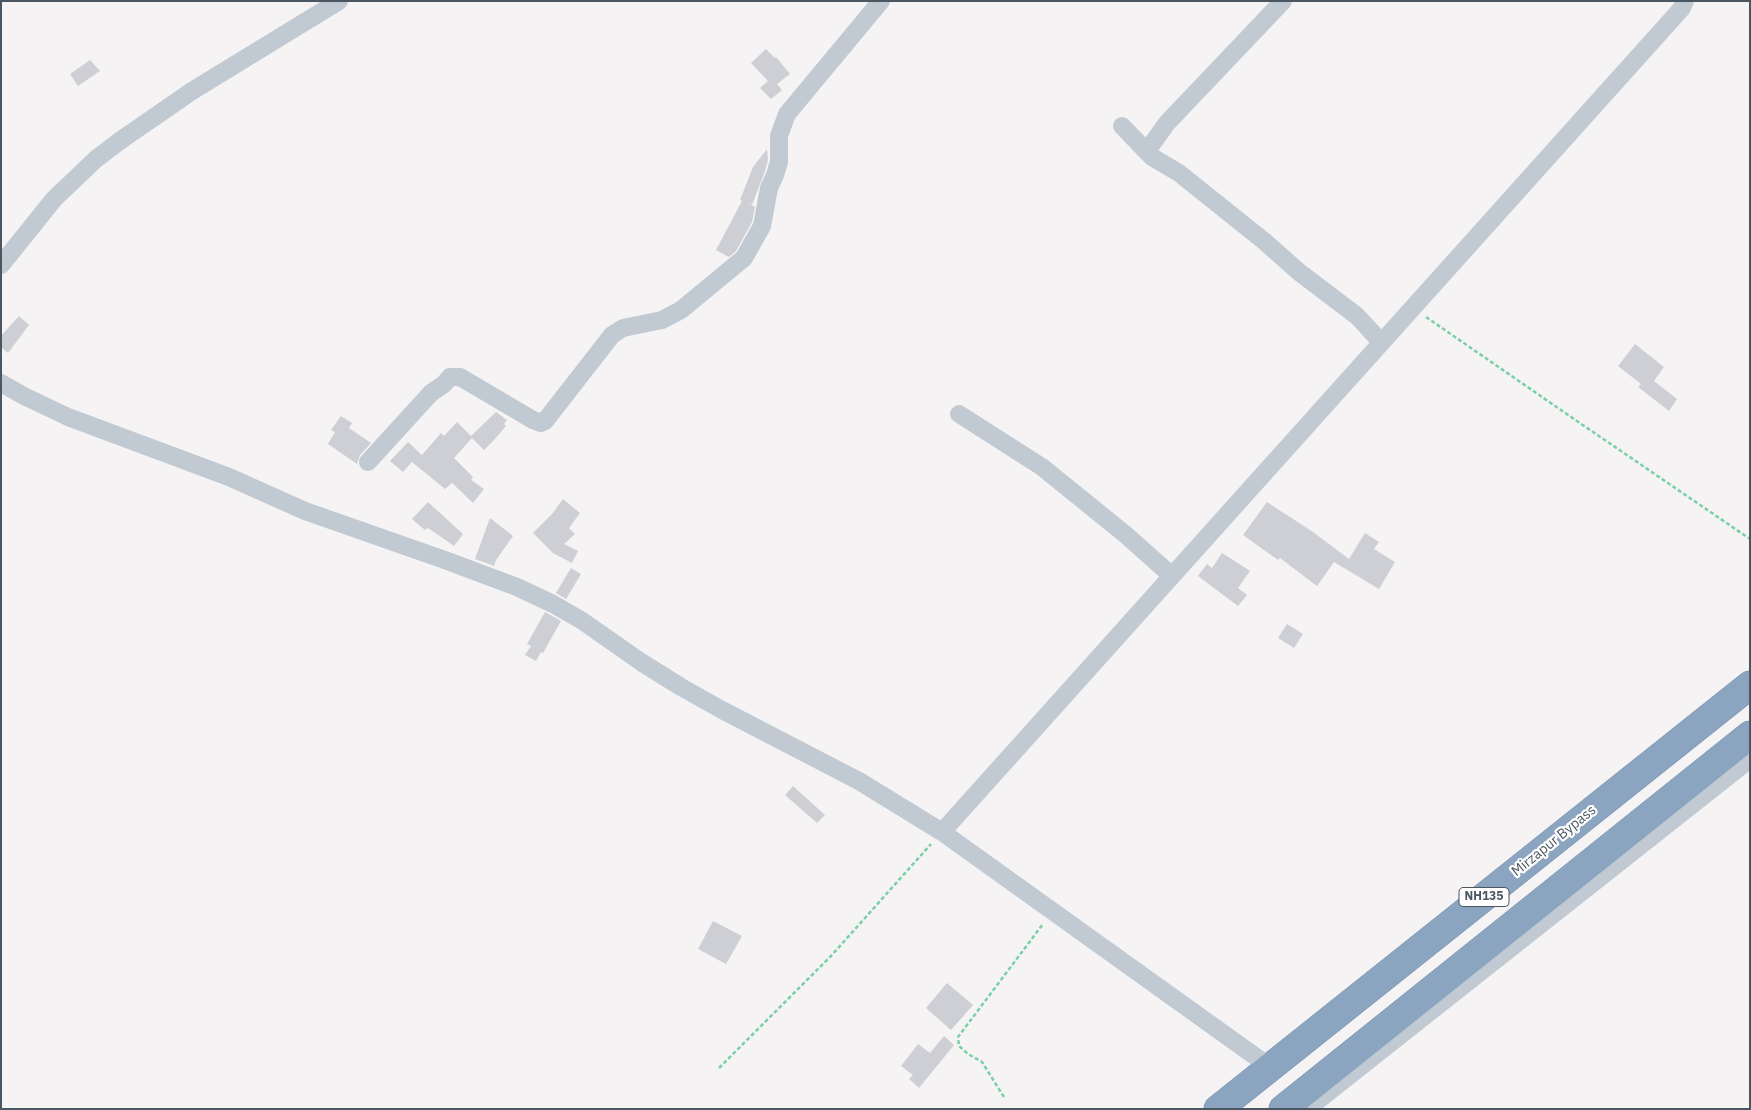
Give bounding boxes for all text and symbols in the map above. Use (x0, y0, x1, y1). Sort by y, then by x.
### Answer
street label: Mirzapur Bypass (1508, 802, 1600, 880)
road number: NH135 (1459, 888, 1509, 906)

